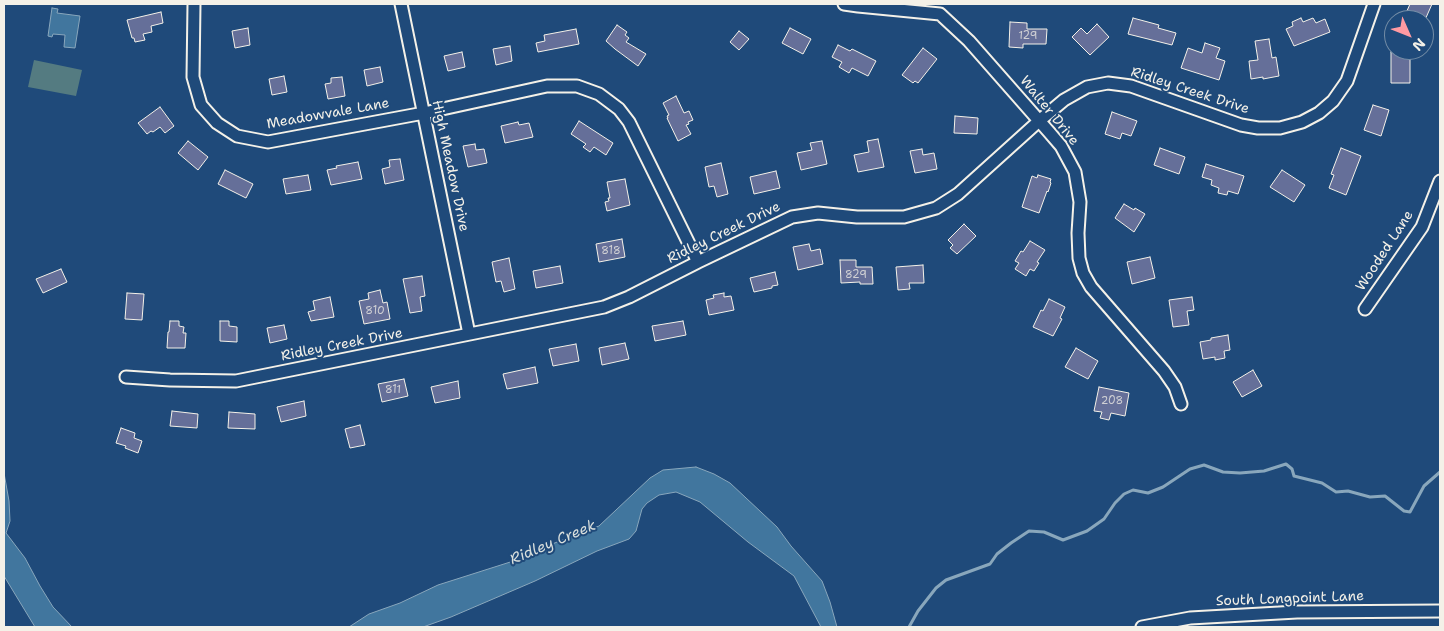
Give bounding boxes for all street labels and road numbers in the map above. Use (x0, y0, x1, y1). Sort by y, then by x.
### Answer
street label: Ridley Creek Drive (1129, 64, 1251, 118)
street label: Walter Drive (1016, 73, 1082, 149)
street label: Meadowvale Lane (265, 95, 391, 133)
street label: High Meadow Drive (428, 99, 472, 233)
street label: Ridley Creek Drive (665, 198, 783, 268)
street label: Wooded Lane (1353, 208, 1417, 294)
street label: Ridley Creek Drive (280, 325, 404, 365)
street label: South Longpoint Lane (1216, 588, 1364, 610)

